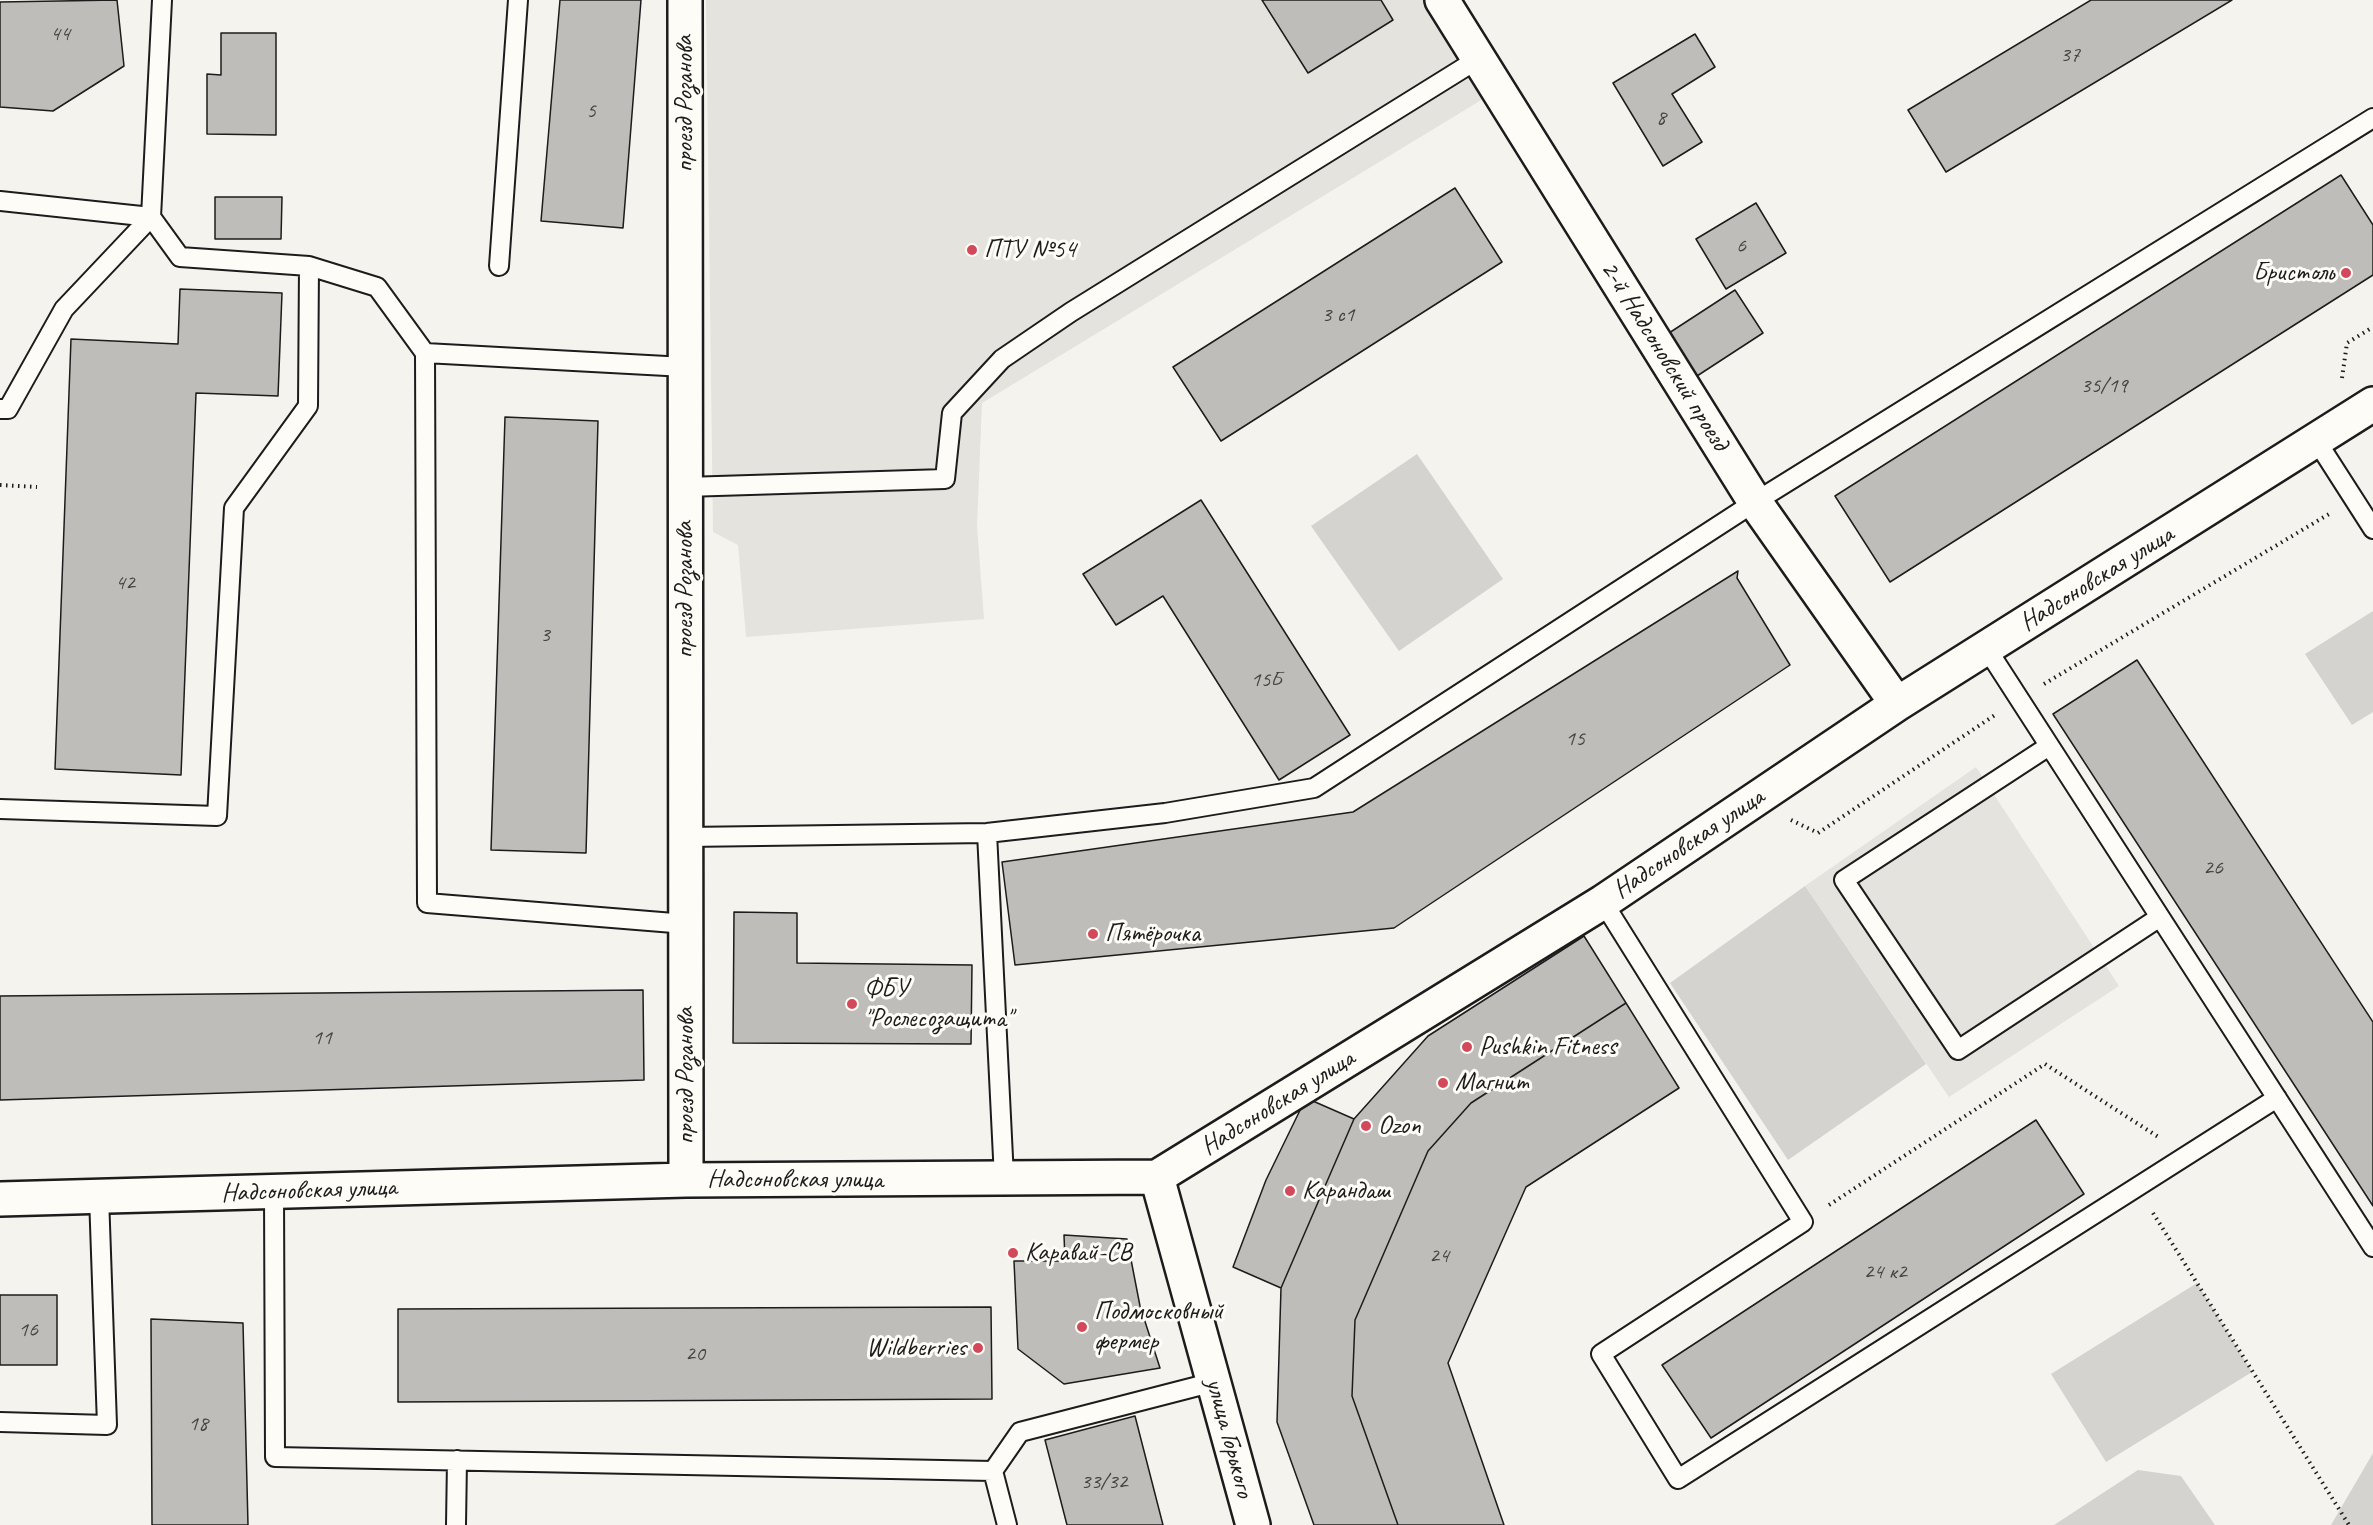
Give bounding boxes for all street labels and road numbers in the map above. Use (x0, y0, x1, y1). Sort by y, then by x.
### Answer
street label: проезд Розанова (669, 35, 701, 173)
street label: 2-й Надсоновский проезд (1593, 255, 1735, 457)
street label: Надсоновская улица (2014, 519, 2180, 639)
street label: проезд Розанова (669, 521, 701, 659)
street label: Надсоновская улица (1607, 782, 1771, 906)
street label: проезд Розанова (670, 1007, 702, 1145)
street label: Надсоновская улица (1195, 1043, 1361, 1163)
street label: Надсоновская улица (707, 1164, 883, 1196)
street label: Надсоновская улица (221, 1172, 397, 1210)
street label: улица Горького (1198, 1375, 1260, 1501)

